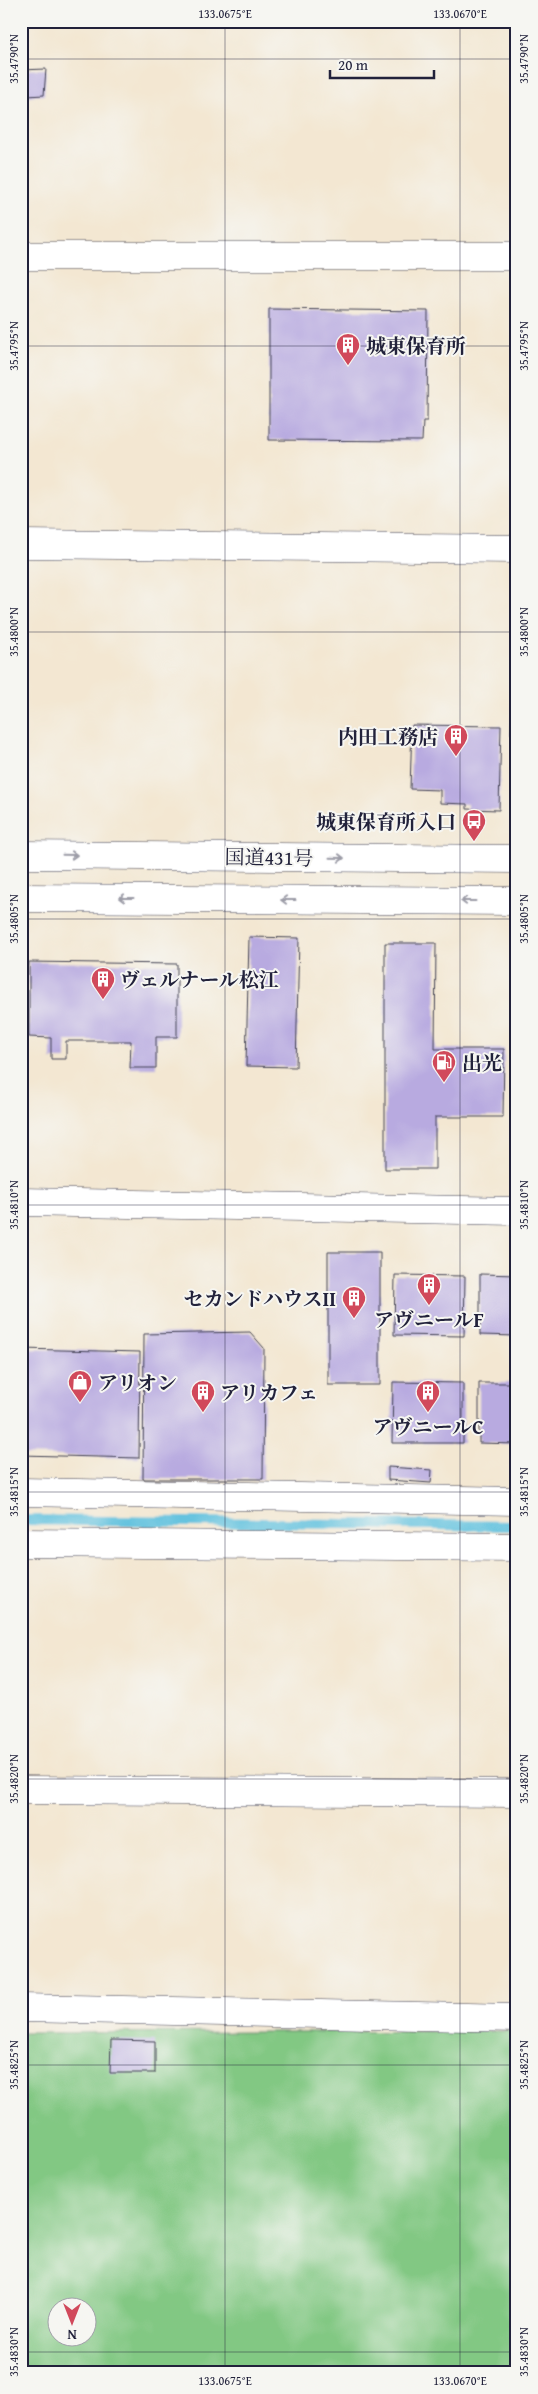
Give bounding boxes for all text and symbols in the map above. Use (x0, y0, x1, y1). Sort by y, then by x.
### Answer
text: 133.0675°E (198, 5, 252, 22)
text: 133.0670°E (433, 5, 487, 22)
text: 35.4790°N (5, 34, 22, 84)
text: 35.4790°N (515, 34, 532, 84)
scale bar (330, 48, 434, 80)
text: 20 m (338, 54, 369, 75)
text: 35.4795°N (5, 321, 22, 371)
text: 35.4795°N (515, 321, 532, 371)
place label: 城東保育所 (366, 331, 466, 360)
building icon: 城東保育所 (335, 332, 361, 366)
text: 35.4800°N (5, 607, 22, 657)
text: 35.4800°N (515, 607, 532, 657)
place label: 内田工務店 (338, 722, 438, 751)
building icon: 内田工務店 (443, 723, 469, 757)
place label: 城東保育所入口 (316, 807, 456, 836)
bus stop icon: 城東保育所入口 (461, 808, 487, 842)
street label: 国道431号 (224, 842, 314, 872)
one-way arrow (62, 850, 78, 860)
one-way arrow (329, 853, 345, 863)
one-way arrow (118, 893, 134, 903)
text: 35.4805°N (5, 894, 22, 944)
text: 35.4805°N (515, 894, 532, 944)
one-way arrow (280, 895, 296, 904)
one-way arrow (460, 896, 476, 906)
place label: ヴェルナール松江 (120, 965, 279, 994)
building icon: ヴェルナール松江 (90, 966, 116, 1000)
place label: 出光 (462, 1048, 502, 1077)
fuel station icon: 出光 (431, 1049, 457, 1083)
text: 35.4810°N (5, 1180, 22, 1230)
text: 35.4810°N (515, 1180, 532, 1230)
building icon: アヴニールF (416, 1272, 442, 1306)
place label: セカンドハウスⅡ (184, 1284, 336, 1313)
building icon: セカンドハウスⅡ (341, 1285, 367, 1319)
place label: アヴニールF (374, 1305, 484, 1334)
place label: アリオン (98, 1368, 177, 1397)
shop icon: アリオン (67, 1369, 93, 1403)
place label: アリカフェ (220, 1378, 318, 1407)
building icon: アリカフェ (190, 1379, 216, 1413)
building icon: アヴニールC (415, 1379, 441, 1413)
place label: アヴニールC (373, 1412, 483, 1441)
text: 35.4815°N (5, 1467, 22, 1517)
text: 35.4815°N (515, 1467, 532, 1517)
text: 35.4820°N (5, 1754, 22, 1804)
text: 35.4820°N (515, 1754, 532, 1804)
text: 35.4825°N (5, 2040, 22, 2090)
text: 35.4825°N (515, 2040, 532, 2090)
north arrow (48, 2296, 98, 2346)
text: N (67, 2325, 77, 2345)
text: 35.4830°N (5, 2327, 22, 2377)
text: 35.4830°N (515, 2327, 532, 2377)
text: 133.0675°E (198, 2372, 252, 2389)
text: 133.0670°E (433, 2372, 487, 2389)

